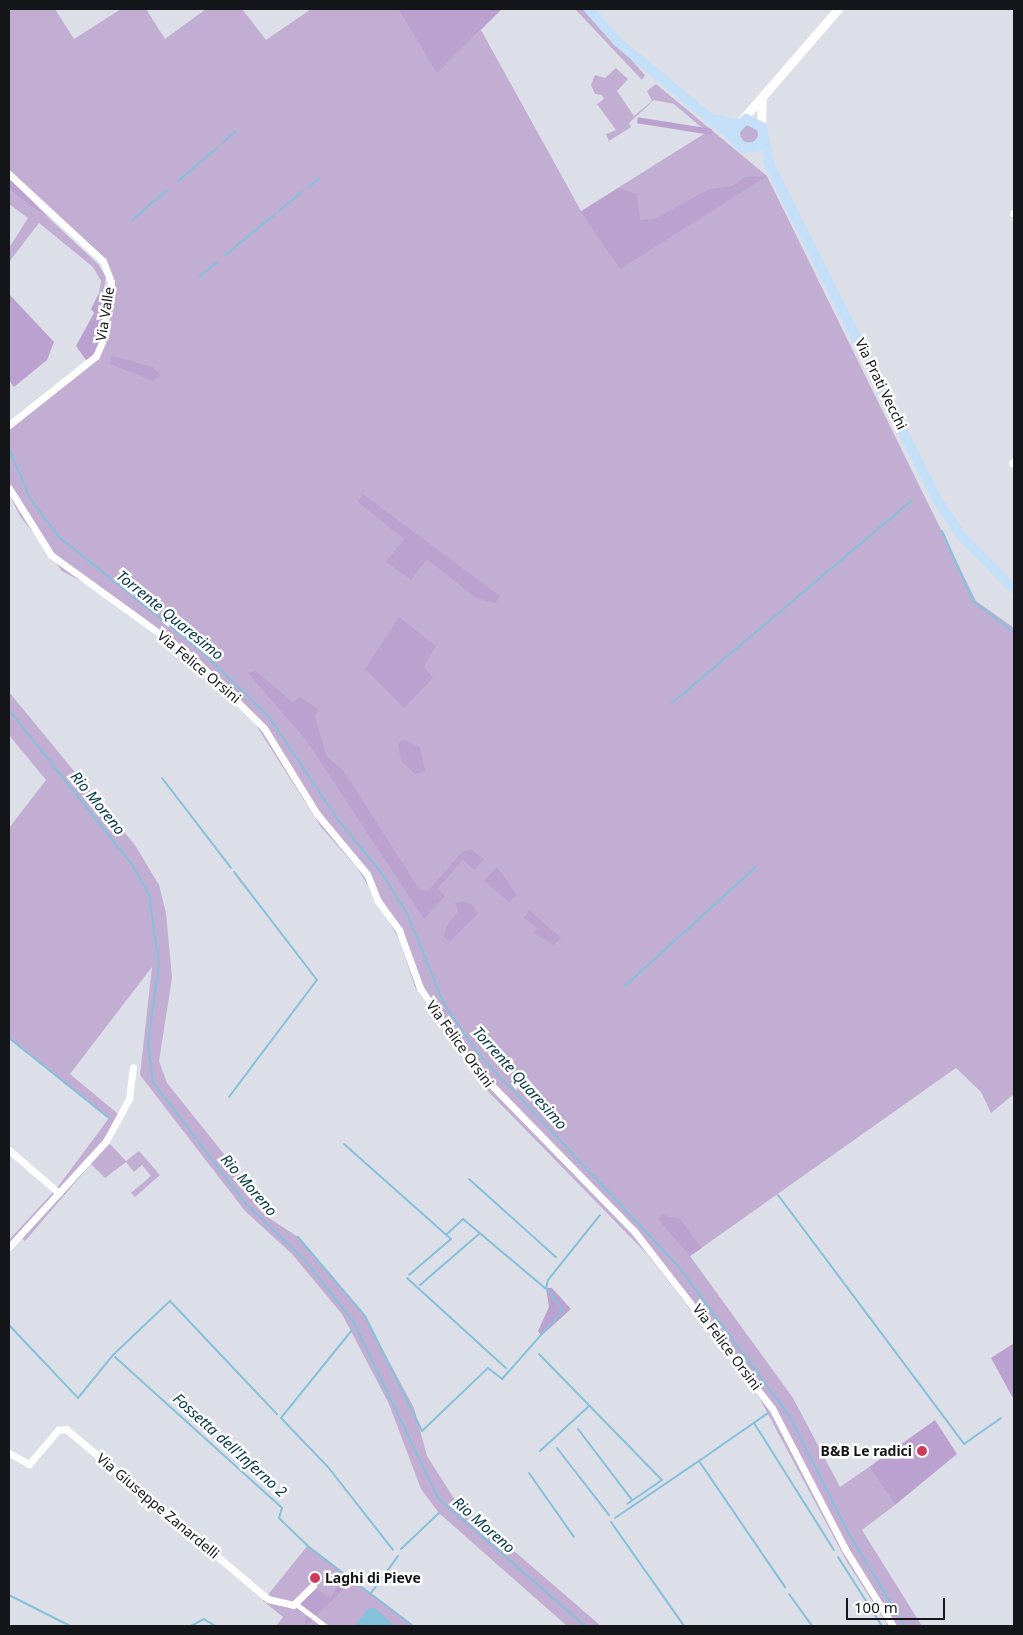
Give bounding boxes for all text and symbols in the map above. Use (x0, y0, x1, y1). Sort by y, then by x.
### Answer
street label: Via Valle (92, 286, 118, 342)
street label: Via Prati Vecchi (852, 336, 910, 432)
water label: Torrente Quaresimo (113, 566, 227, 664)
street label: Via Felice Orsini (154, 627, 244, 707)
water label: Rio Moreno (67, 768, 129, 838)
street label: Via Felice Orsini (423, 997, 497, 1091)
water label: Torrente Quaresimo (469, 1023, 571, 1133)
water label: Rio Moreno (217, 1150, 281, 1220)
street label: Via Felice Orsini (689, 1301, 765, 1393)
water label: Fossetta dell'Inferno 2 (169, 1389, 291, 1501)
place label: B&B Le radici (821, 1443, 912, 1459)
marker: B&B Le radici (916, 1445, 928, 1457)
street label: Via Giuseppe Zanardelli (93, 1450, 223, 1562)
water label: Rio Moreno (449, 1493, 519, 1557)
place label: Laghi di Pieve (325, 1570, 421, 1586)
marker: Laghi di Pieve (309, 1572, 321, 1584)
scale bar (848, 1588, 947, 1620)
text: 100 m (854, 1597, 898, 1617)

